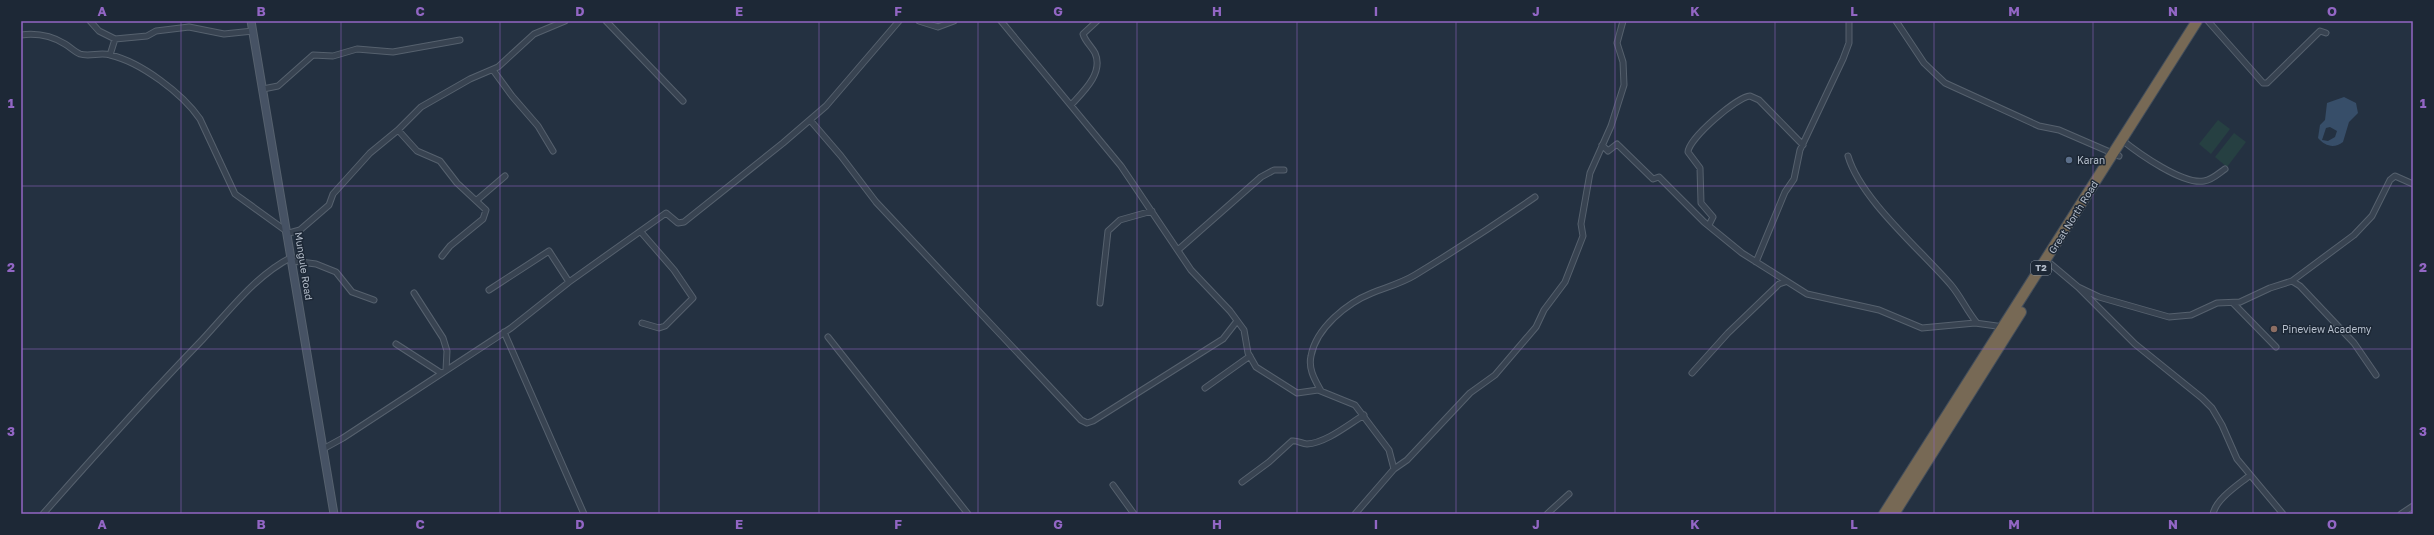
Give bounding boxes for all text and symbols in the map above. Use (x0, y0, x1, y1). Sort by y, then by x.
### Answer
text: A (97, 3, 107, 19)
text: B (256, 3, 266, 19)
text: C (415, 3, 425, 19)
text: D (575, 3, 585, 19)
text: E (735, 3, 743, 19)
text: F (894, 3, 902, 19)
text: G (1053, 3, 1063, 19)
text: H (1212, 3, 1222, 19)
text: I (1374, 3, 1378, 19)
text: J (1532, 3, 1540, 19)
text: K (1690, 3, 1700, 19)
text: L (1850, 3, 1858, 19)
text: M (2008, 3, 2020, 19)
text: N (2168, 3, 2178, 19)
text: O (2327, 3, 2337, 19)
text: 1 (8, 95, 15, 111)
text: 1 (2420, 95, 2427, 111)
place label: Karan (2077, 154, 2105, 166)
marker: Karan (2064, 155, 2074, 165)
street label: Great North Road (2046, 178, 2100, 256)
street label: Mungule Road (293, 231, 315, 301)
text: 2 (7, 259, 15, 275)
text: 2 (2419, 259, 2427, 275)
road number: T2 (2031, 261, 2051, 275)
place label: Pineview Academy (2282, 323, 2372, 335)
marker: Pineview Academy (2269, 324, 2279, 334)
text: 3 (7, 423, 15, 439)
text: 3 (2419, 423, 2427, 439)
text: A (97, 516, 107, 532)
text: B (256, 516, 266, 532)
text: C (415, 516, 425, 532)
text: D (575, 516, 585, 532)
text: E (735, 516, 743, 532)
text: F (894, 516, 902, 532)
text: G (1053, 516, 1063, 532)
text: H (1212, 516, 1222, 532)
text: I (1374, 516, 1378, 532)
text: J (1532, 516, 1540, 532)
text: K (1690, 516, 1700, 532)
text: L (1850, 516, 1858, 532)
text: M (2008, 516, 2020, 532)
text: N (2168, 516, 2178, 532)
text: O (2327, 516, 2337, 532)

